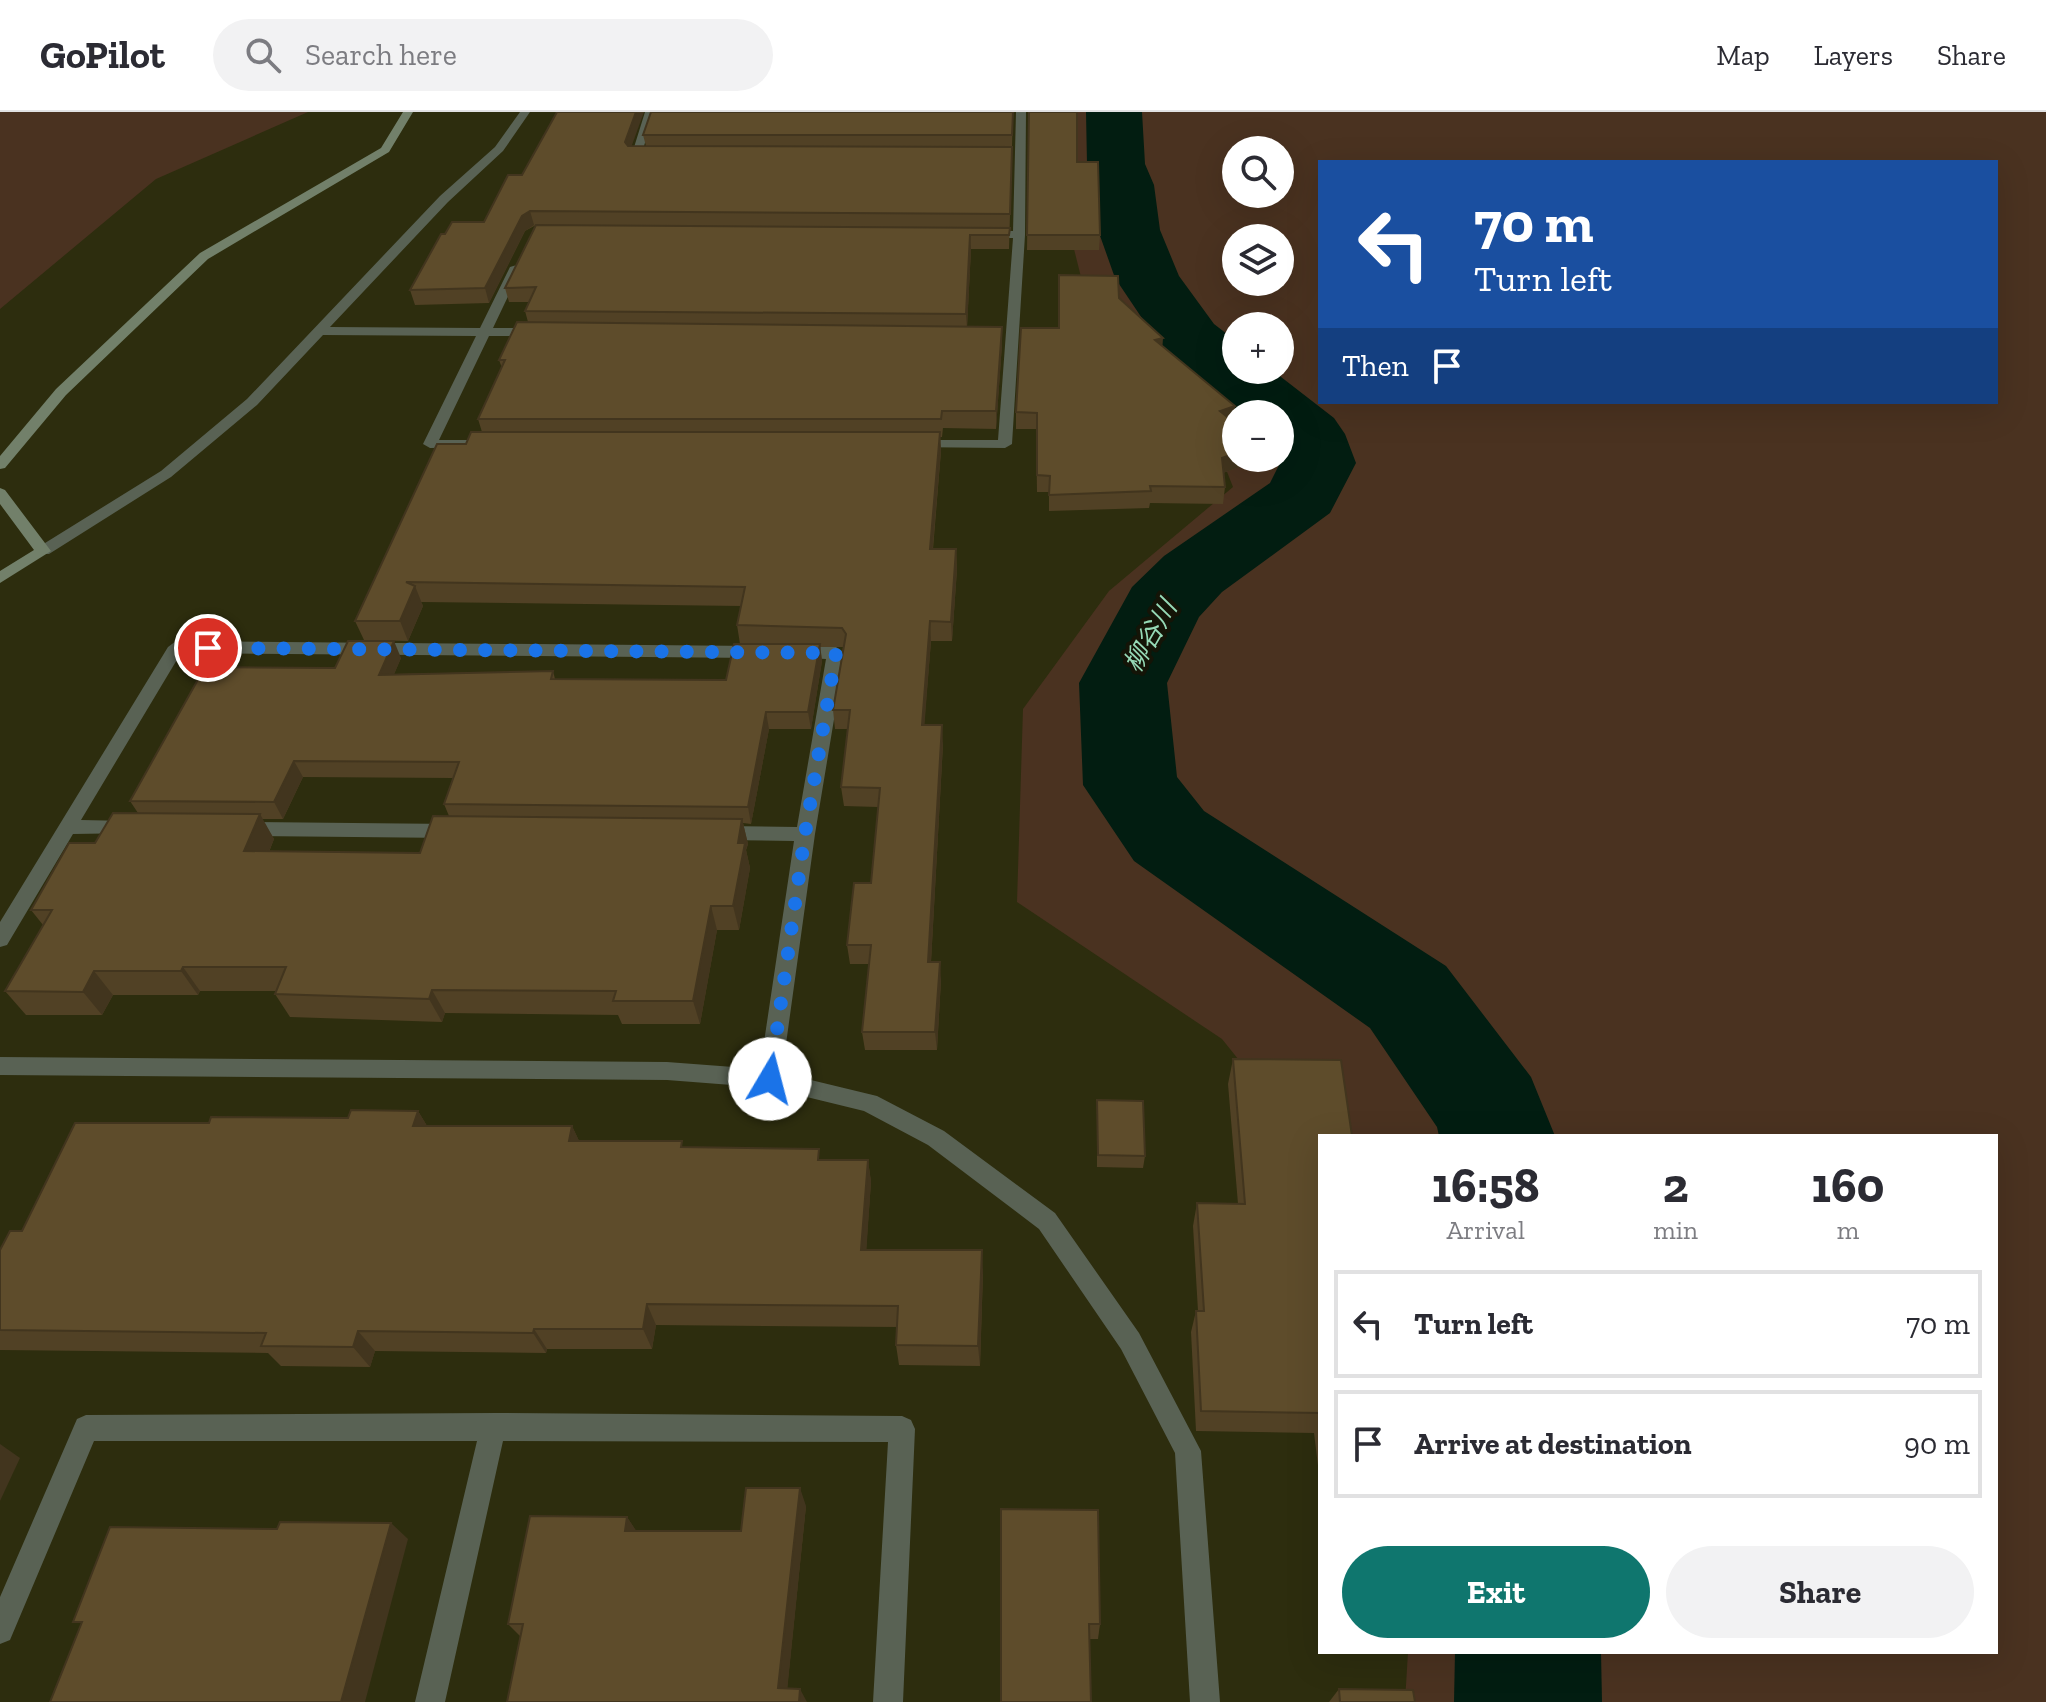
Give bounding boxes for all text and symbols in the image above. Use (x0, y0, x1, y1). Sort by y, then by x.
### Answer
search box (213, 19, 773, 91)
text: GoPilot (40, 32, 165, 78)
icon: search (241, 33, 285, 77)
text: Search here (305, 37, 457, 73)
text: Map (1716, 39, 1770, 72)
text: Layers (1814, 39, 1893, 72)
text: Share (1937, 39, 2006, 72)
map controls (1222, 136, 1294, 472)
button: search (1222, 136, 1294, 208)
text: 70 m (1474, 189, 1594, 256)
icon: left (1342, 192, 1446, 296)
button: layers (1222, 224, 1294, 296)
text: Turn left (1474, 257, 1612, 300)
button: + (1222, 312, 1294, 384)
icon: arrive (1425, 344, 1469, 388)
text: Then (1342, 348, 1409, 384)
button: − (1222, 400, 1294, 472)
water label: 柳谷川 (1117, 592, 1185, 678)
pin (174, 614, 242, 682)
icon: arrive (186, 626, 230, 670)
position arrow (728, 1037, 812, 1121)
text: 16:58 (1432, 1157, 1540, 1214)
text: 2 (1663, 1157, 1688, 1214)
text: 160 (1812, 1157, 1884, 1214)
text: Arrival (1446, 1214, 1525, 1246)
text: min (1653, 1214, 1698, 1246)
text: m (1837, 1214, 1859, 1246)
icon: left (1346, 1302, 1390, 1346)
text: Turn left (1414, 1306, 1533, 1342)
text: 70 m (1906, 1306, 1970, 1342)
icon: arrive (1346, 1422, 1390, 1466)
text: Arrive at destination (1414, 1426, 1691, 1462)
text: 90 m (1904, 1426, 1970, 1462)
button: Exit (1342, 1546, 1650, 1638)
button: Share (1666, 1546, 1974, 1638)

